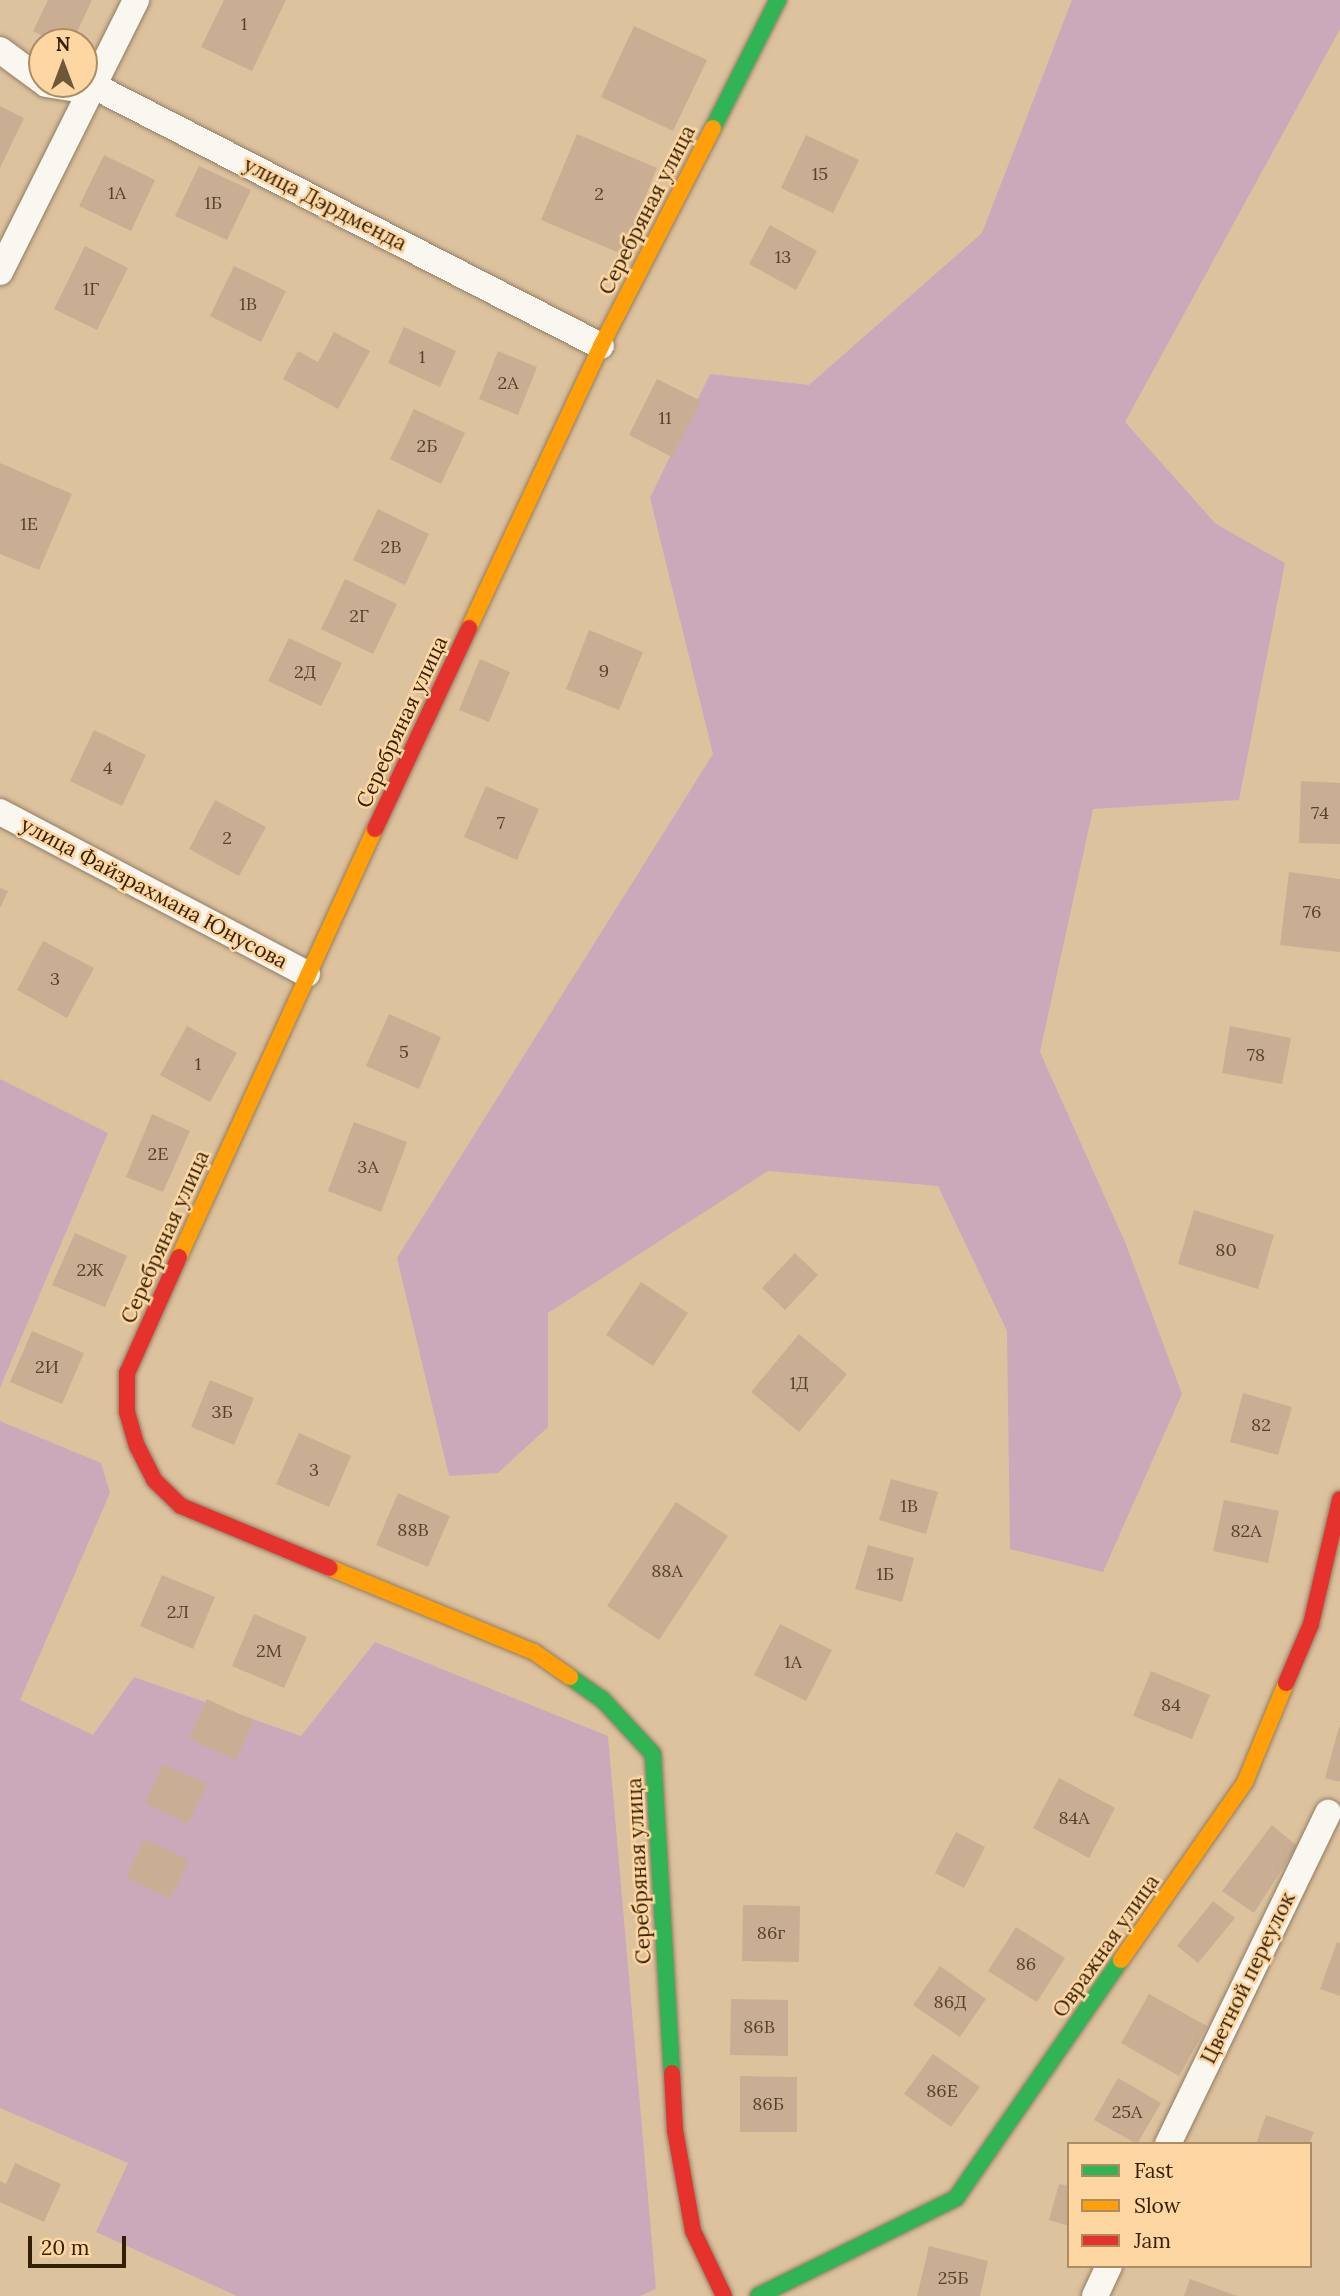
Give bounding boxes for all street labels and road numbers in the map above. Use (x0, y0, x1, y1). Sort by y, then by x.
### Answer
street label: Серебряная улица (593, 121, 701, 299)
street label: улица Дэрдменда (239, 152, 411, 256)
street label: Серебряная улица (351, 632, 453, 812)
street label: улица Файзрахмана Юнусова (16, 812, 292, 974)
street label: Серебряная улица (116, 1147, 214, 1327)
street label: Серебряная улица (622, 1777, 656, 1965)
street label: Овражная улица (1047, 1870, 1165, 2022)
street label: Цветной переулок (1196, 1888, 1300, 2068)

